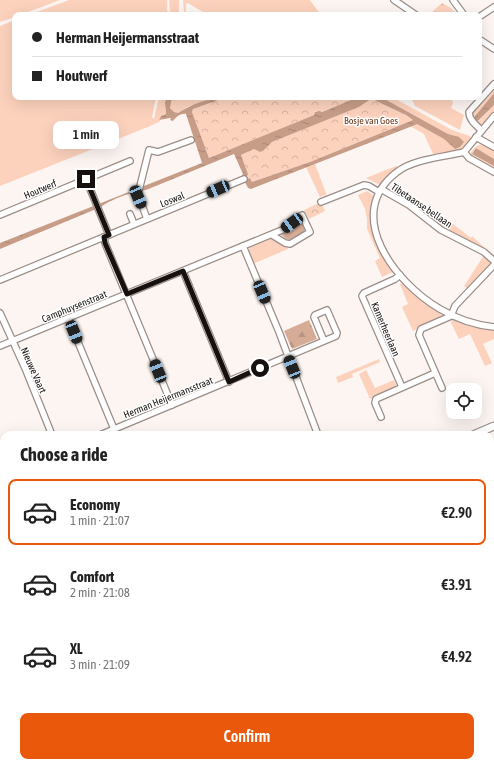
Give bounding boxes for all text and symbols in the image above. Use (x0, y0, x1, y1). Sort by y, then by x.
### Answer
text: Herman Heijermansstraat (56, 29, 199, 46)
text: Houtwerf (56, 67, 107, 84)
park label: Bosje van Goes (344, 115, 399, 126)
callout: 1 min (53, 121, 119, 149)
text: 1 min (73, 127, 99, 142)
route end (77, 170, 95, 188)
street label: Houtwerf (22, 178, 58, 201)
car (205, 179, 231, 199)
street label: Tibetaanse bellaan (389, 181, 454, 230)
car (128, 184, 148, 210)
street label: Loswal (158, 190, 186, 209)
car (279, 211, 305, 235)
car (252, 279, 272, 305)
street label: Camphuysenstraat (40, 288, 108, 325)
street label: Kamerheerlaan (369, 301, 402, 358)
car (64, 319, 84, 345)
street label: Nieuwe Vaart (19, 346, 49, 395)
car (282, 354, 302, 380)
car (148, 358, 168, 384)
route start (251, 359, 269, 377)
street label: Herman Heijermansstraat (122, 374, 215, 420)
map controls (446, 383, 482, 419)
button: locate (446, 383, 482, 419)
text: Choose a ride (20, 444, 108, 465)
icon: car (22, 494, 58, 530)
text: Economy (70, 496, 120, 513)
text: €2.90 (441, 504, 472, 521)
text: 1 min · 21:07 (70, 513, 130, 528)
icon: car (22, 566, 58, 602)
text: Comfort (70, 568, 114, 585)
text: €3.91 (441, 576, 472, 593)
text: 2 min · 21:08 (70, 585, 130, 600)
icon: car (22, 638, 58, 674)
text: XL (70, 640, 83, 657)
text: €4.92 (441, 648, 472, 665)
text: 3 min · 21:09 (70, 657, 130, 672)
button: Confirm (20, 713, 474, 759)

